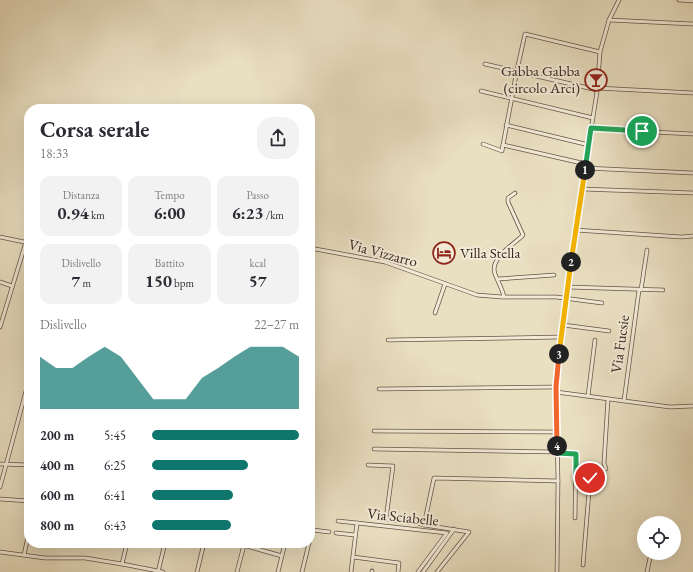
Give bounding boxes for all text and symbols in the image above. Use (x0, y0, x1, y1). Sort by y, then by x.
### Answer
place label: Gabba Gabba (circolo Arci) (501, 61, 580, 97)
bar icon: Gabba Gabba (circolo Arci) (583, 67, 609, 93)
pin (625, 114, 659, 148)
text: Corsa serale (40, 115, 149, 144)
button: share (257, 117, 299, 159)
icon: arrive (631, 120, 653, 142)
text: 18:33 (40, 145, 68, 162)
pin: 1 (575, 160, 595, 180)
text: 1 (582, 163, 588, 177)
text: Distanza (63, 188, 100, 202)
text: Tempo (154, 188, 185, 202)
text: Passo (247, 188, 269, 202)
text: 0.94 (58, 202, 89, 224)
text: 6:00 (154, 202, 185, 224)
text: 6:23 (232, 202, 264, 224)
text: km (89, 208, 105, 222)
text: /km (264, 208, 284, 222)
street label: Via Vizzarro (347, 234, 420, 271)
hotel icon: Villa Stella (431, 240, 457, 266)
place label: Villa Stella (460, 243, 520, 262)
pin: 2 (561, 252, 581, 272)
text: 2 (568, 255, 574, 269)
text: Dislivello (61, 256, 101, 270)
text: Battito (155, 256, 184, 270)
text: kcal (250, 256, 266, 270)
text: 7 (71, 270, 80, 292)
text: 150 (145, 270, 172, 292)
text: 57 (249, 270, 267, 292)
text: m (80, 276, 91, 290)
text: bpm (172, 276, 194, 290)
street label: Via Fucsie (606, 314, 633, 374)
text: Dislivello (40, 316, 87, 333)
text: 22–27 m (254, 316, 299, 333)
pin: 3 (549, 344, 569, 364)
text: 3 (556, 347, 562, 361)
text: 200 m (40, 427, 74, 444)
text: 5:45 (104, 427, 126, 444)
pin: 4 (547, 436, 567, 456)
text: 4 (554, 439, 560, 453)
text: 400 m (40, 457, 74, 474)
text: 6:25 (104, 457, 126, 474)
pin (573, 461, 607, 495)
icon: check (579, 467, 601, 489)
text: 600 m (40, 487, 74, 504)
text: 6:41 (104, 487, 126, 504)
street label: Via Sciabelle (366, 503, 440, 530)
map controls (637, 516, 681, 560)
button: locate (637, 516, 681, 560)
text: 800 m (40, 517, 74, 534)
text: 6:43 (104, 517, 126, 534)

